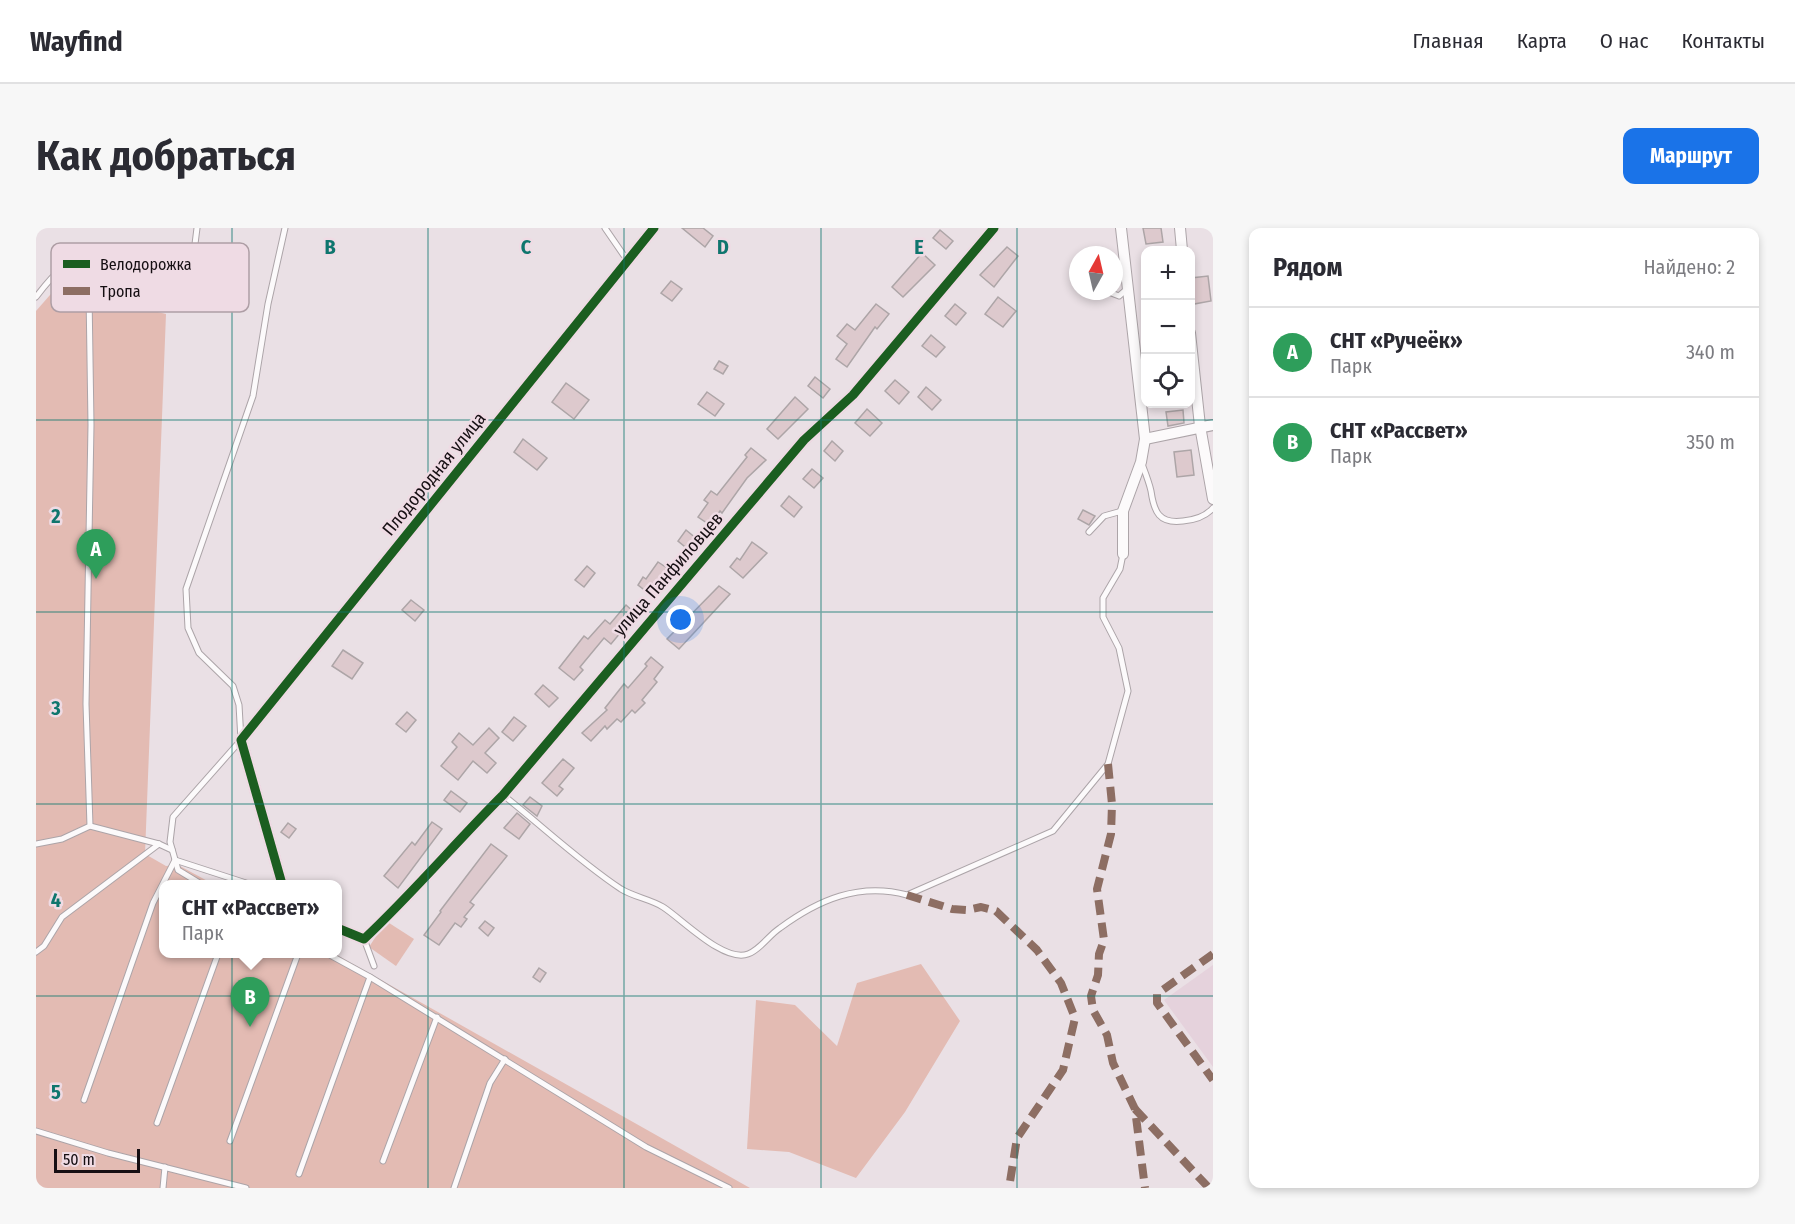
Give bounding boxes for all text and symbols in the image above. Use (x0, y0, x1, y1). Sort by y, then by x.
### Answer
text: Wayfind (30, 25, 123, 58)
text: Главная (1413, 28, 1484, 54)
text: Карта (1517, 28, 1567, 54)
text: О нас (1600, 28, 1648, 54)
text: Контакты (1681, 28, 1765, 54)
button: Маршрут (1623, 128, 1759, 184)
text: Как добраться (36, 131, 296, 181)
text: B (324, 235, 336, 259)
text: C (521, 235, 532, 259)
text: D (717, 235, 729, 259)
text: E (914, 235, 924, 259)
legend (51, 243, 249, 312)
north arrow (1069, 246, 1123, 300)
map controls (1141, 246, 1195, 408)
button: + (1141, 246, 1195, 300)
text: Рядом (1273, 252, 1342, 283)
text: Велодорожка (100, 255, 192, 274)
text: Найдено: 2 (1643, 255, 1735, 279)
text: Тропа (100, 282, 141, 301)
button: − (1141, 300, 1195, 354)
text: СНТ «Ручеёк» (1330, 327, 1463, 354)
text: A (1287, 340, 1298, 364)
text: 340 m (1686, 340, 1735, 364)
button: locate (1141, 354, 1195, 408)
text: Парк (1330, 354, 1372, 378)
street label: Плодородная улица (377, 408, 491, 540)
text: СНТ «Рассвет» (1330, 417, 1468, 444)
text: B (1287, 430, 1298, 454)
text: 350 m (1686, 430, 1735, 454)
text: Парк (1330, 444, 1372, 468)
text: 2 (50, 504, 61, 528)
street label: улица Панфиловцев (608, 508, 728, 640)
pin: A (76, 530, 116, 579)
your location (666, 605, 695, 634)
text: 3 (50, 696, 61, 720)
popup (159, 880, 342, 958)
text: 4 (51, 888, 61, 912)
text: СНТ «Рассвет» (182, 894, 319, 921)
text: Парк (182, 921, 224, 945)
pin: B (230, 978, 270, 1027)
text: 5 (51, 1080, 61, 1104)
scale bar (54, 1146, 140, 1174)
text: 50 m (63, 1150, 95, 1169)

